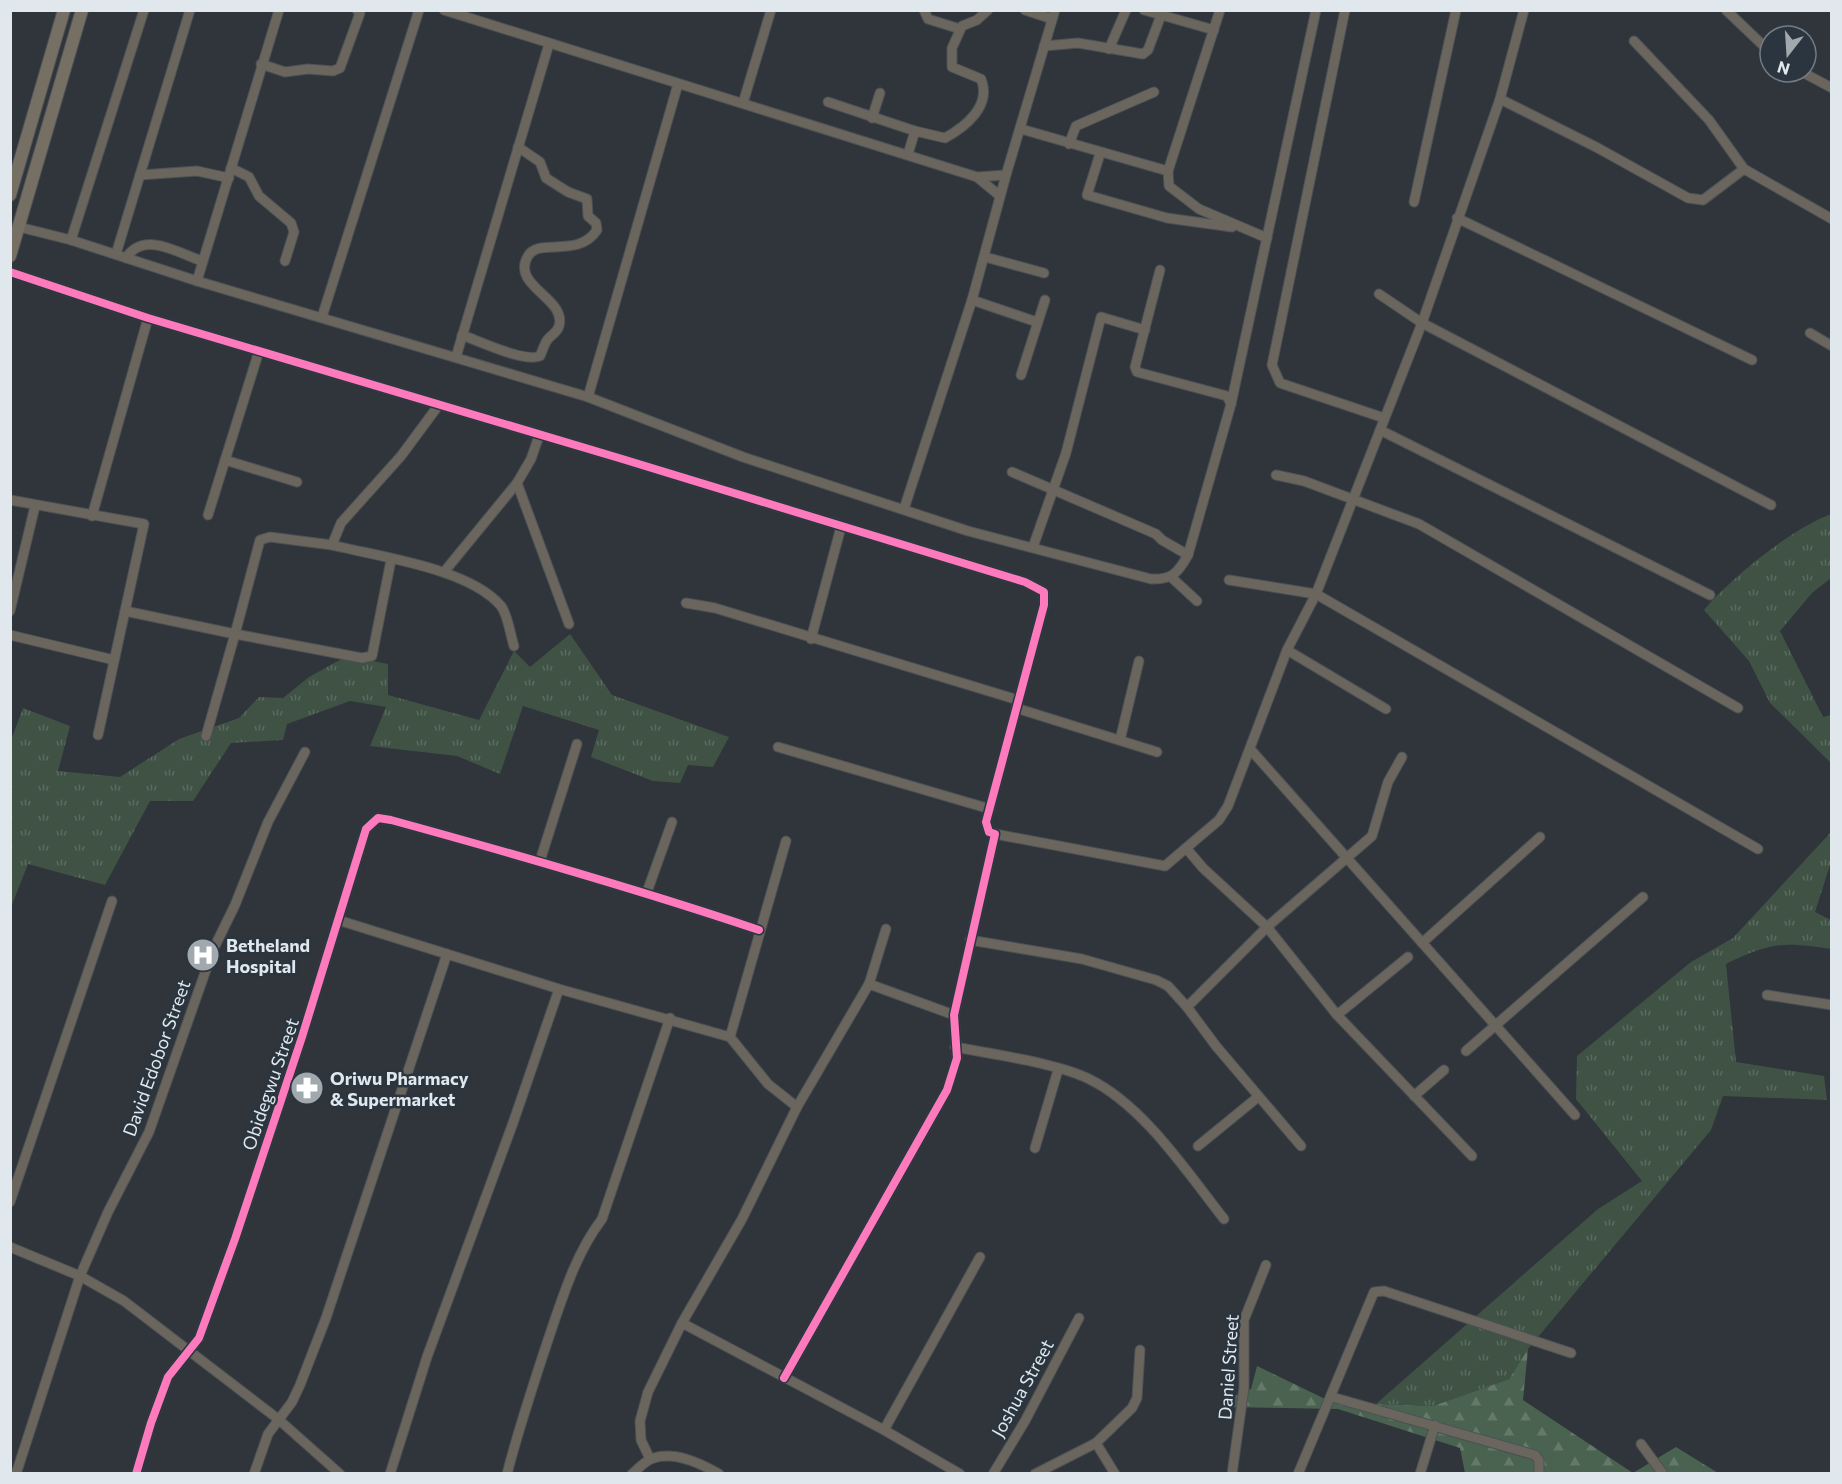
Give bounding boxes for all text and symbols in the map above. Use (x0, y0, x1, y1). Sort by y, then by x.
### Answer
north arrow (1758, 24, 1818, 84)
text: N (1775, 58, 1792, 80)
place label: Betheland Hospital (226, 934, 310, 977)
hospital icon: Betheland Hospital (185, 937, 221, 973)
street label: David Edobor Street (117, 977, 195, 1139)
street label: Obidegwu Street (237, 1015, 303, 1153)
place label: Oriwu Pharmacy & Supermarket (330, 1067, 469, 1110)
pharmacy icon: Oriwu Pharmacy & Supermarket (289, 1070, 325, 1106)
street label: Daniel Street (1213, 1313, 1243, 1421)
street label: Joshua Street (986, 1335, 1058, 1441)

